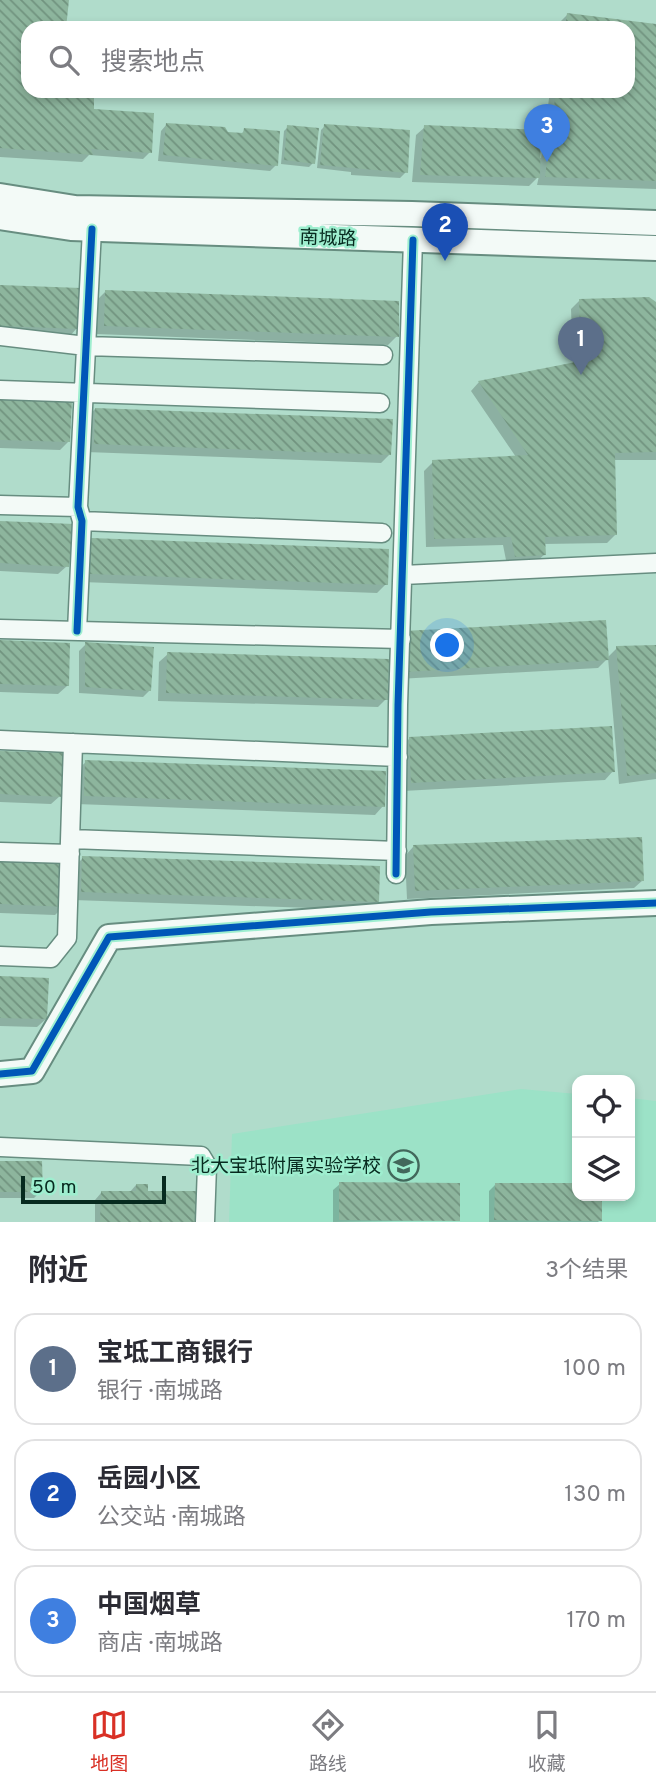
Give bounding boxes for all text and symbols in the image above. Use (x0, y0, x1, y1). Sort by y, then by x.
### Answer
search box (21, 21, 635, 98)
icon: search (45, 41, 83, 79)
text: 搜索地点 (101, 47, 205, 80)
pin: 3 (524, 104, 570, 162)
pin: 2 (422, 203, 468, 261)
street label: 南城路 (299, 226, 357, 252)
pin: 1 (558, 317, 604, 375)
your location (430, 628, 464, 662)
map controls (572, 1075, 635, 1201)
button: locate (572, 1075, 635, 1138)
button: layers (572, 1138, 635, 1201)
school or university icon: 北大宝坻附属实验学校 (387, 1148, 421, 1182)
place label: 北大宝坻附属实验学校 (191, 1155, 381, 1179)
scale bar (21, 1173, 166, 1205)
text: 50 m (32, 1176, 77, 1200)
text: 附近 (28, 1254, 88, 1291)
text: 3个结果 (545, 1257, 628, 1286)
text: 宝坻工商银行 (97, 1338, 253, 1371)
text: 1 (48, 1355, 58, 1384)
text: 100 m (563, 1355, 626, 1384)
text: 银行 · 南城路 (97, 1378, 223, 1407)
text: 岳园小区 (97, 1464, 201, 1497)
text: 2 (46, 1481, 60, 1510)
text: 130 m (564, 1481, 626, 1510)
text: 公交站 · 南城路 (97, 1504, 246, 1533)
text: 中国烟草 (97, 1590, 201, 1623)
text: 3 (46, 1607, 60, 1636)
text: 170 m (567, 1607, 626, 1636)
text: 商店 · 南城路 (97, 1630, 223, 1659)
tab: 地图 (90, 1706, 128, 1777)
tab: 路线 (309, 1706, 347, 1777)
tab: 收藏 (528, 1706, 566, 1777)

